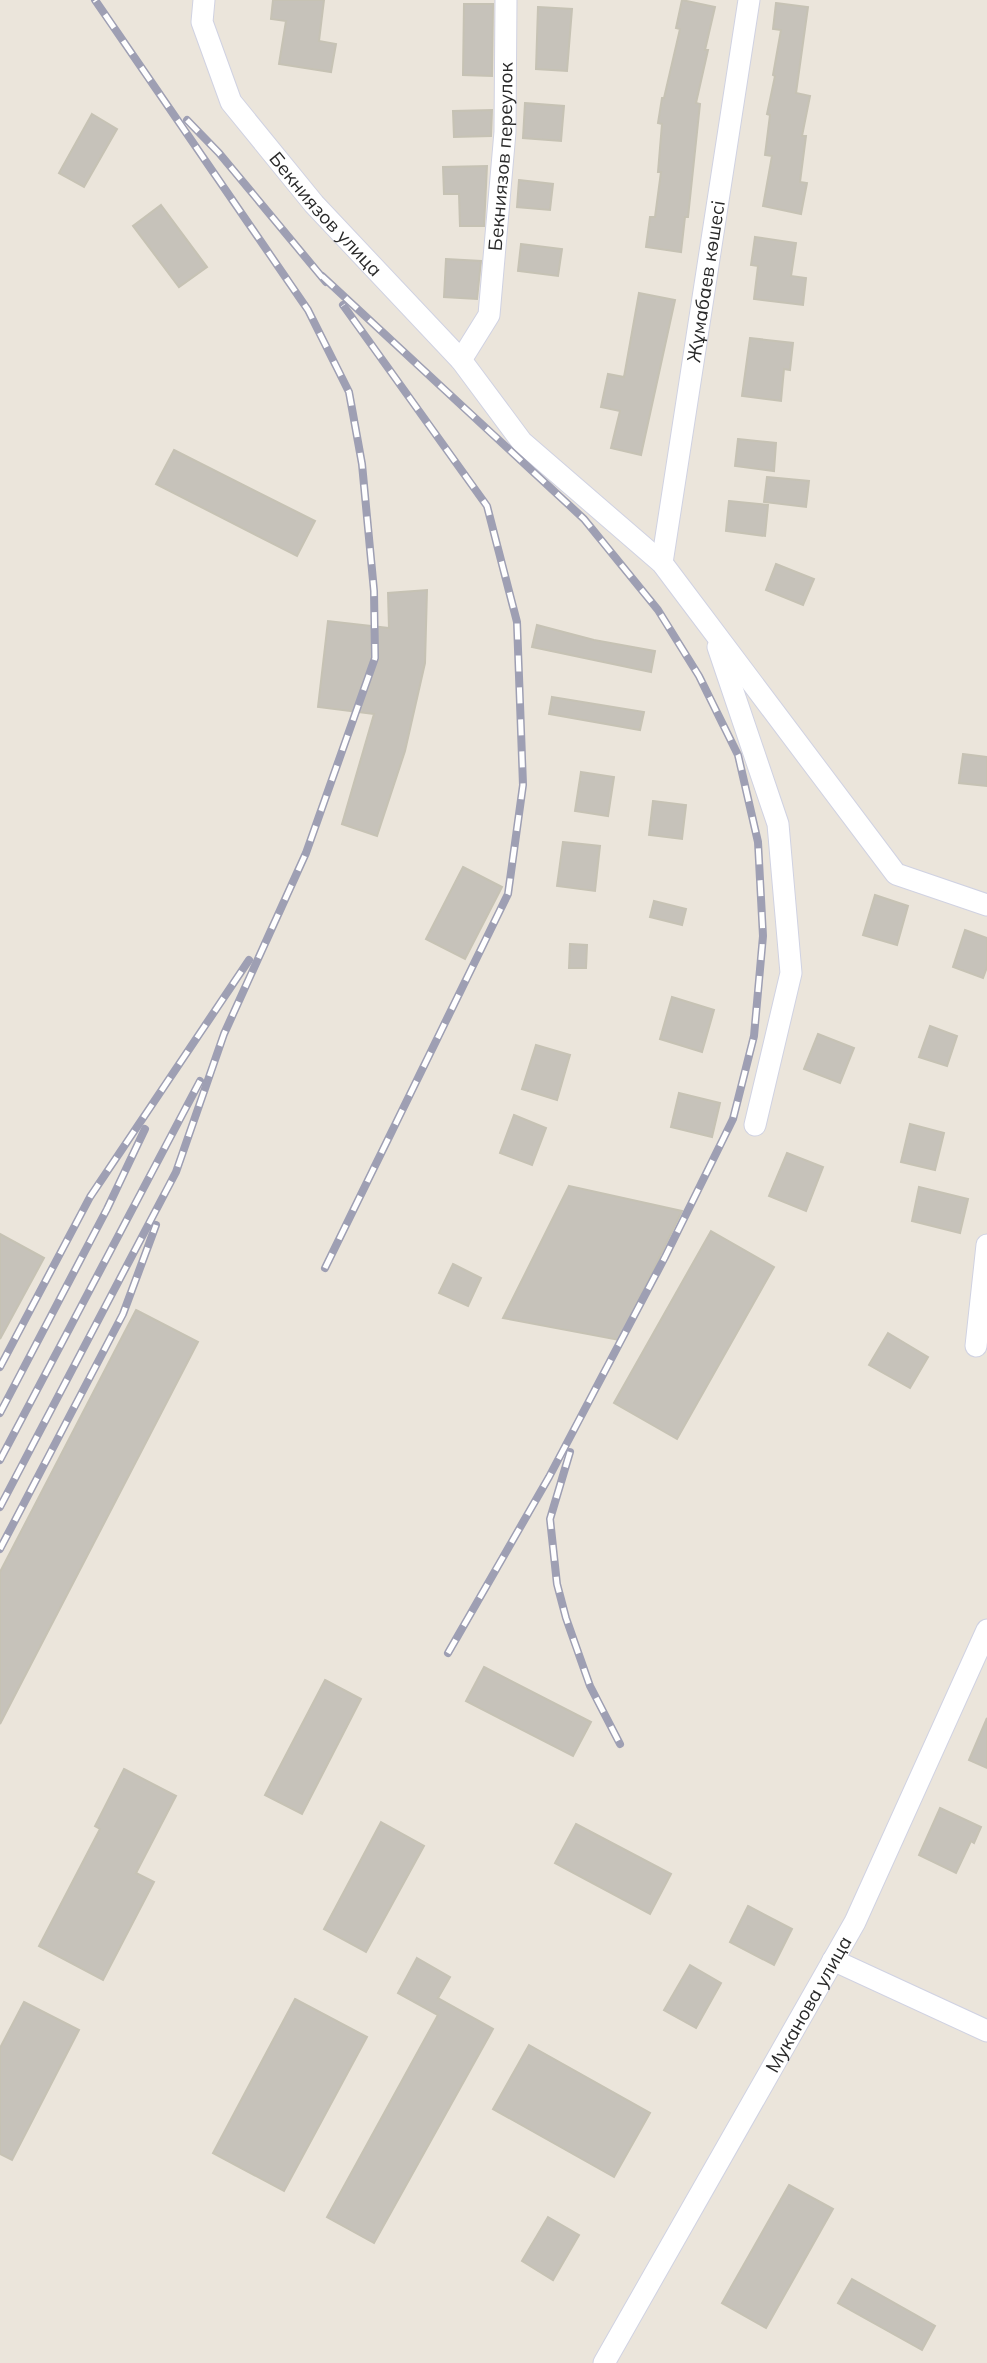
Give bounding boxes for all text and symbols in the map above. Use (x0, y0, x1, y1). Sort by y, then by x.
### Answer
street label: Бекниязов переулок (483, 61, 518, 252)
street label: Бекниязов улица (264, 147, 388, 281)
street label: Жұмабаев көшесі (681, 199, 730, 364)
street label: Муканова улица (760, 1931, 857, 2077)

